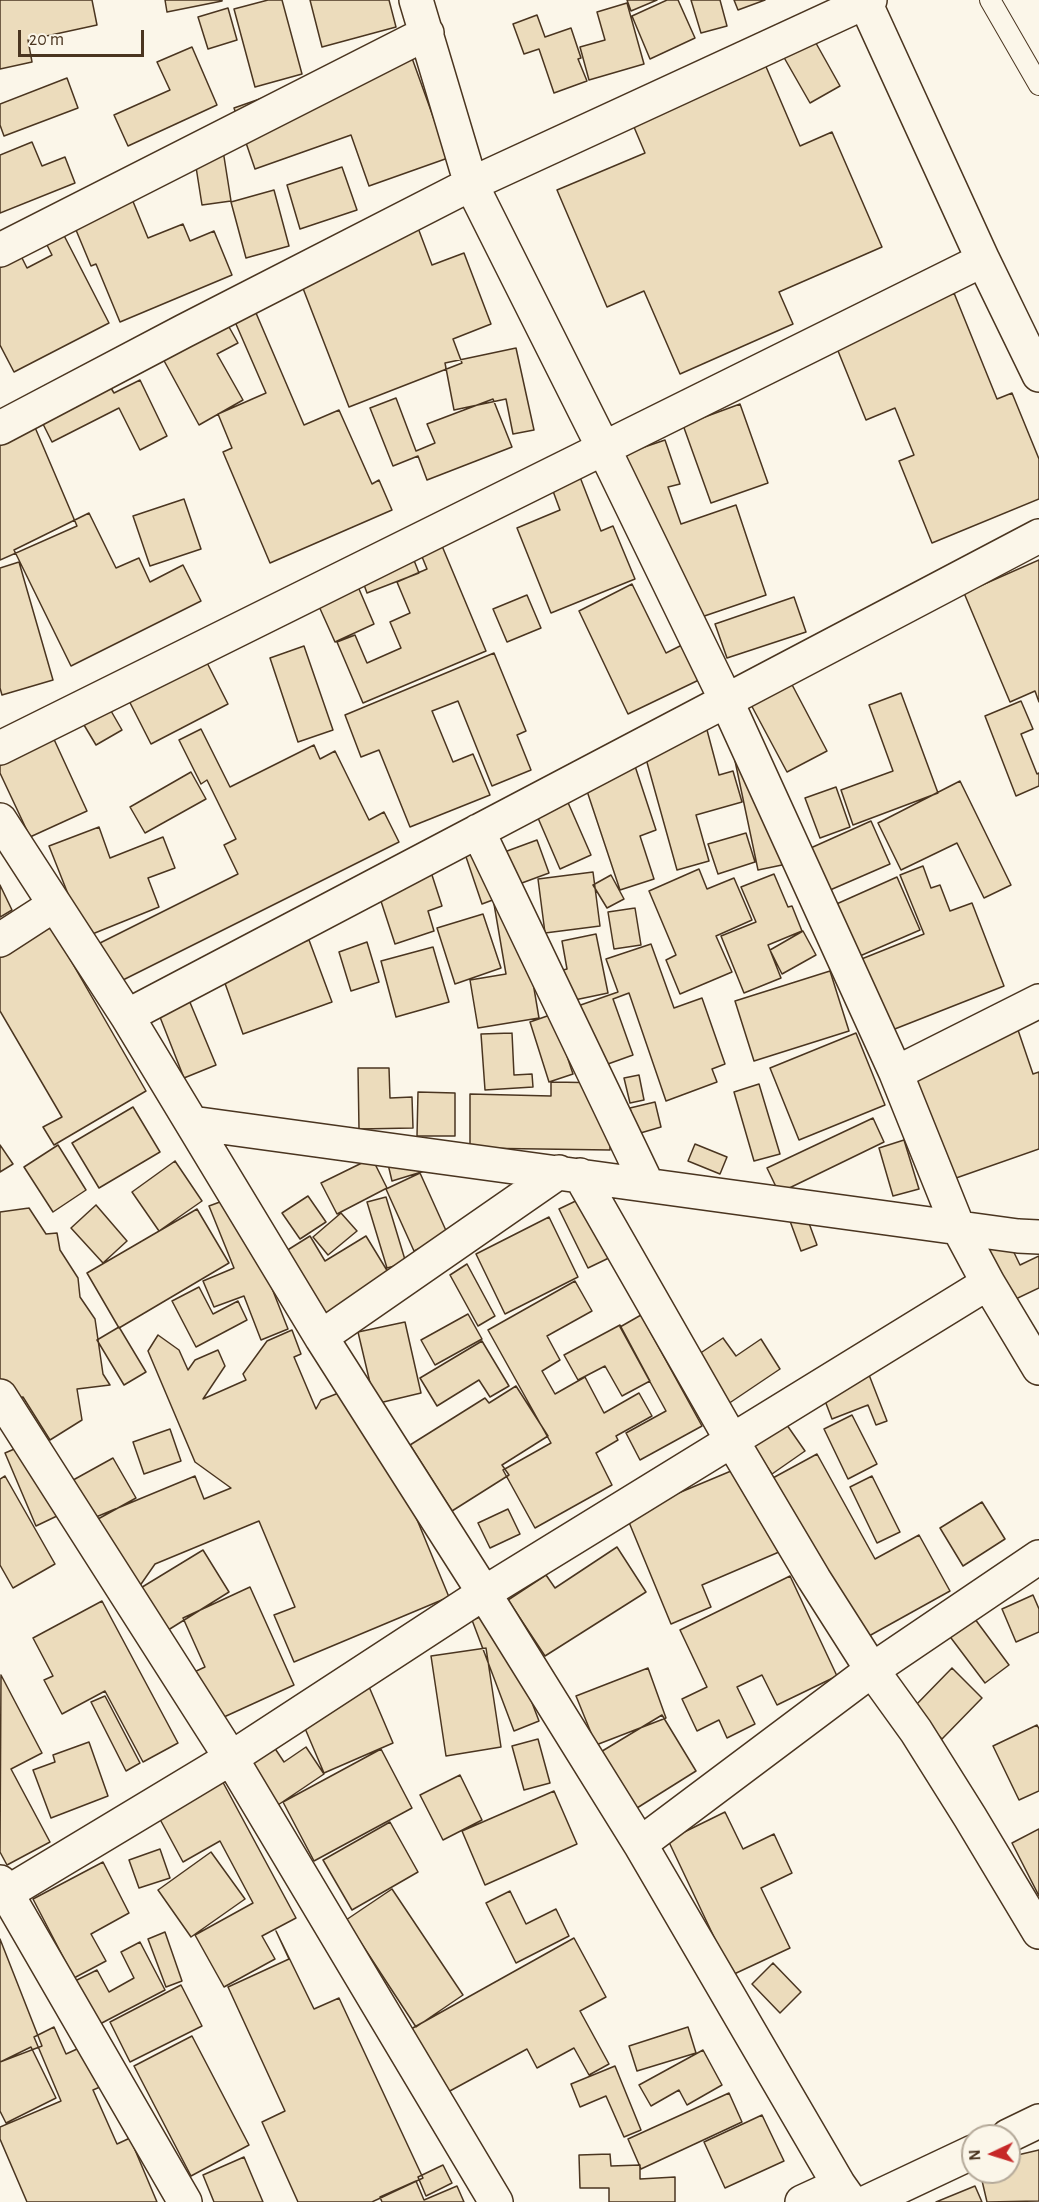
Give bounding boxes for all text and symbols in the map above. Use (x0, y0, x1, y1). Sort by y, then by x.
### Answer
scale bar (21, 18, 147, 56)
text: 20 m (29, 31, 64, 49)
north arrow (961, 2124, 1021, 2184)
text: N (967, 2149, 983, 2161)

